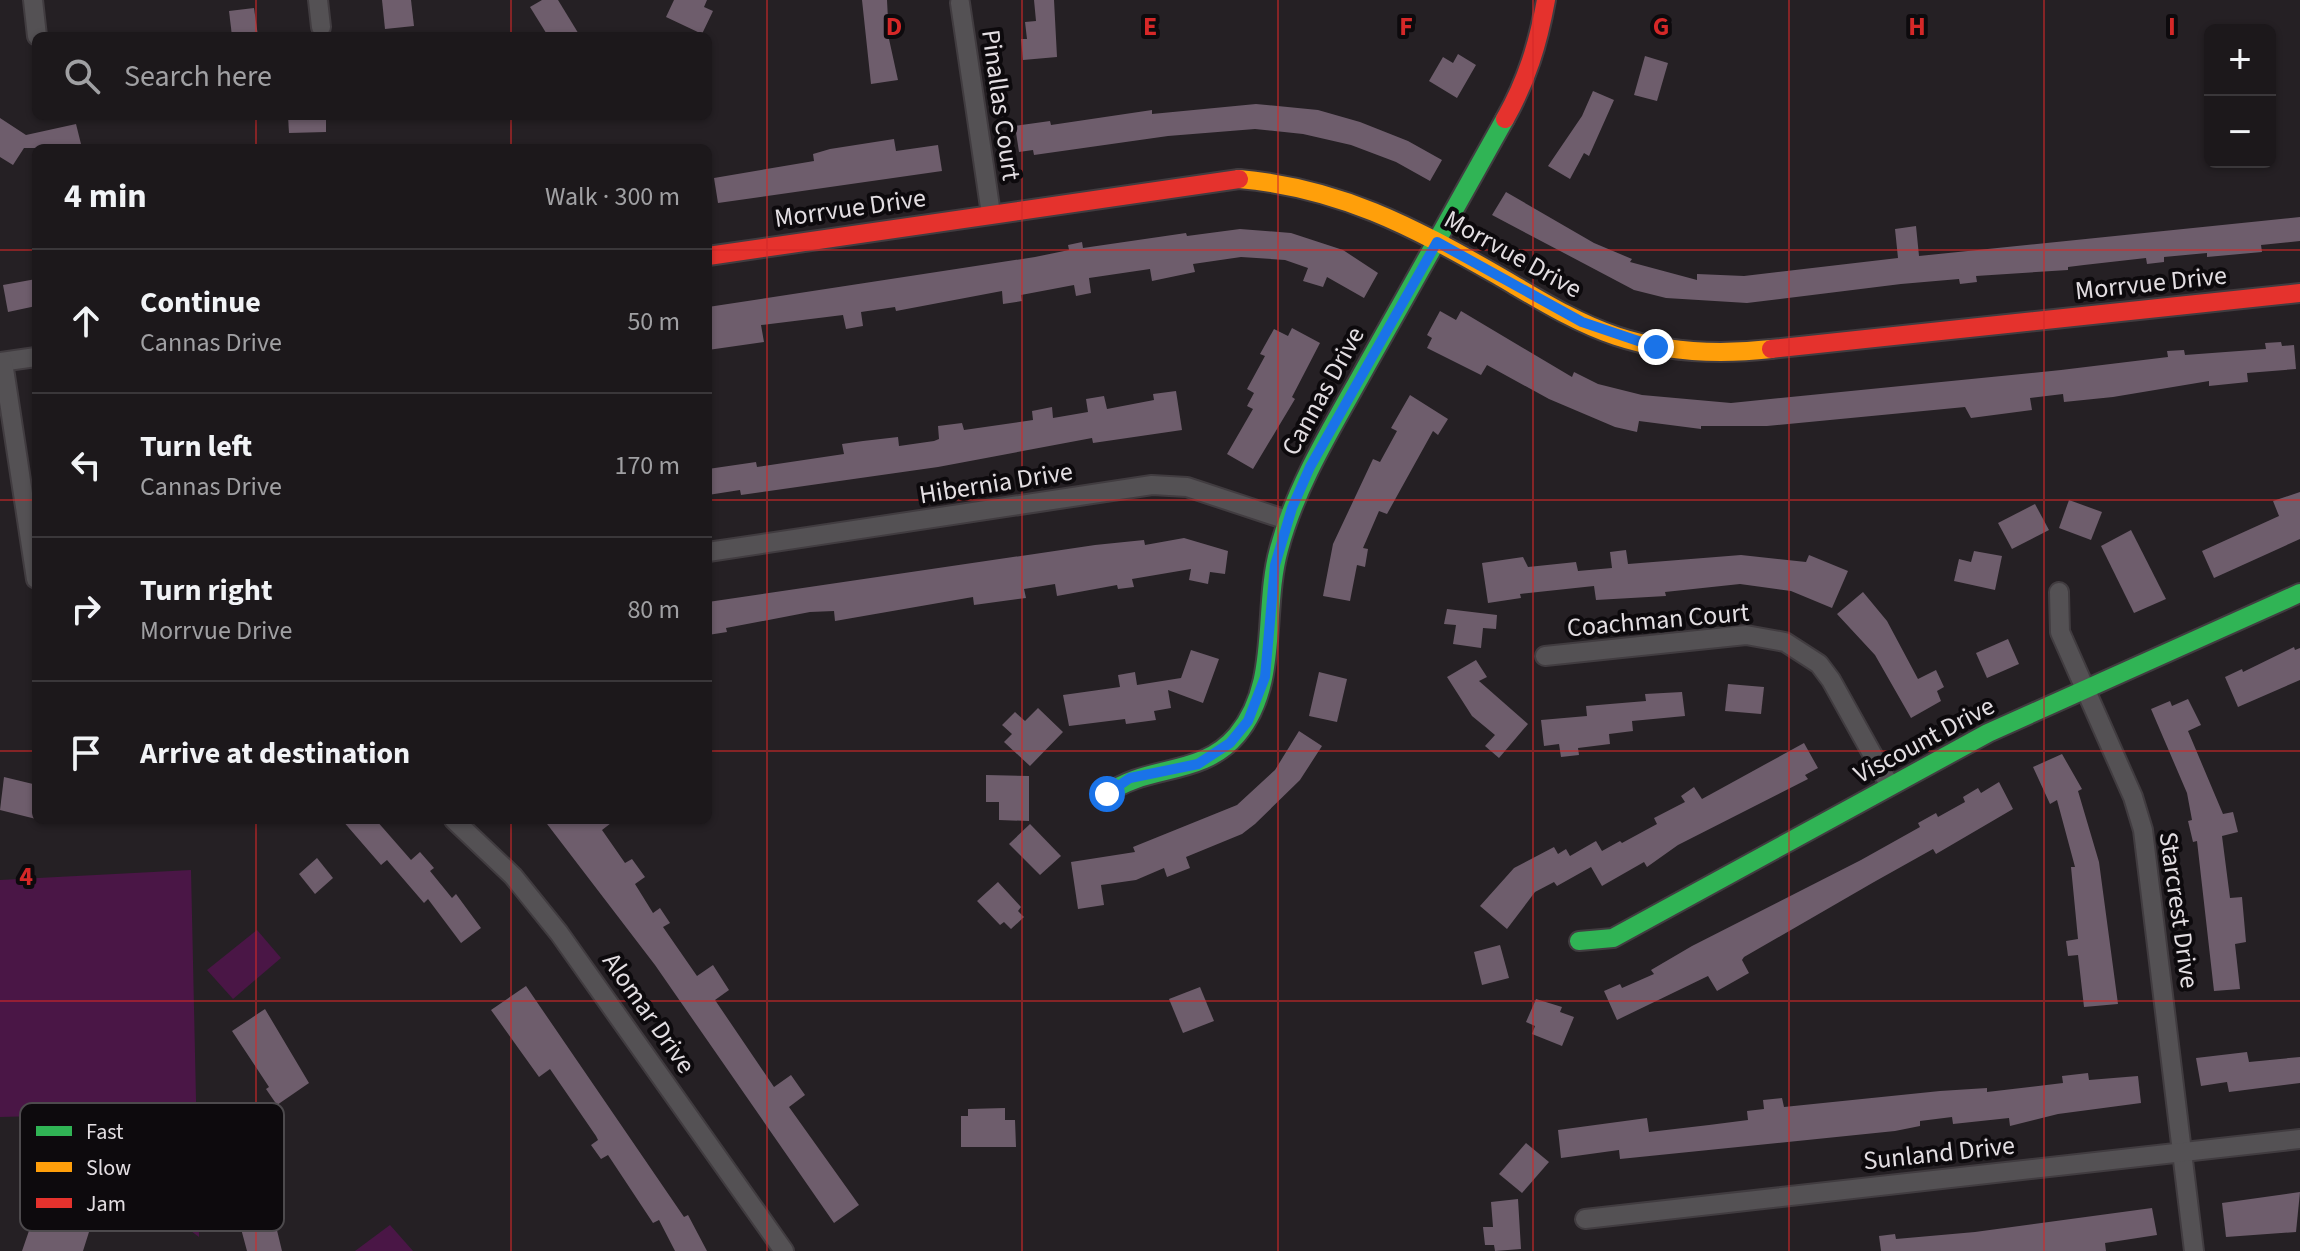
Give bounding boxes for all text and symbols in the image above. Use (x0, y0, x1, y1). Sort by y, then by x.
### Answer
text: D (886, 8, 902, 45)
text: E (1143, 8, 1157, 45)
text: F (1399, 8, 1413, 45)
text: G (1653, 8, 1669, 45)
text: H (1908, 8, 1926, 45)
text: I (2168, 8, 2176, 45)
map controls (2204, 24, 2276, 168)
button: + (2204, 24, 2276, 96)
street label: Pinallas Court (972, 27, 1030, 183)
search box (32, 32, 712, 120)
icon: search (60, 54, 104, 98)
text: Search here (124, 55, 272, 98)
button: − (2204, 96, 2276, 168)
text: 4 min (64, 172, 147, 221)
text: Walk · 300 m (545, 178, 680, 215)
street label: Morrvue Drive (772, 179, 928, 237)
street label: Morrvue Drive (1437, 201, 1589, 307)
street label: Morrvue Drive (2073, 257, 2229, 309)
text: Continue (140, 281, 261, 324)
icon: ahead (64, 299, 108, 343)
text: 50 m (627, 303, 680, 340)
street label: Cannas Drive (1272, 320, 1374, 462)
text: Cannas Drive (140, 324, 282, 361)
route end (1638, 329, 1674, 365)
text: Turn left (140, 425, 252, 468)
icon: left (64, 443, 108, 487)
text: 170 m (614, 447, 680, 484)
street label: Hibernia Drive (917, 453, 1075, 513)
text: Cannas Drive (140, 468, 282, 505)
text: Turn right (140, 569, 272, 612)
icon: right (64, 587, 108, 631)
text: 80 m (627, 591, 680, 628)
street label: Coachman Court (1565, 594, 1751, 646)
text: Morrvue Drive (140, 612, 292, 649)
street label: Viscount Drive (1847, 687, 2001, 793)
icon: arrive (64, 731, 108, 775)
text: Arrive at destination (140, 732, 410, 775)
route start (1089, 776, 1125, 812)
street label: Starcrest Drive (2150, 829, 2208, 991)
text: 4 (19, 858, 33, 895)
street label: Alomar Drive (594, 945, 704, 1081)
legend (20, 1103, 284, 1231)
text: Fast (86, 1116, 124, 1148)
street label: Sunland Drive (1861, 1127, 2017, 1179)
text: Slow (86, 1152, 131, 1184)
text: Jam (86, 1188, 126, 1220)

